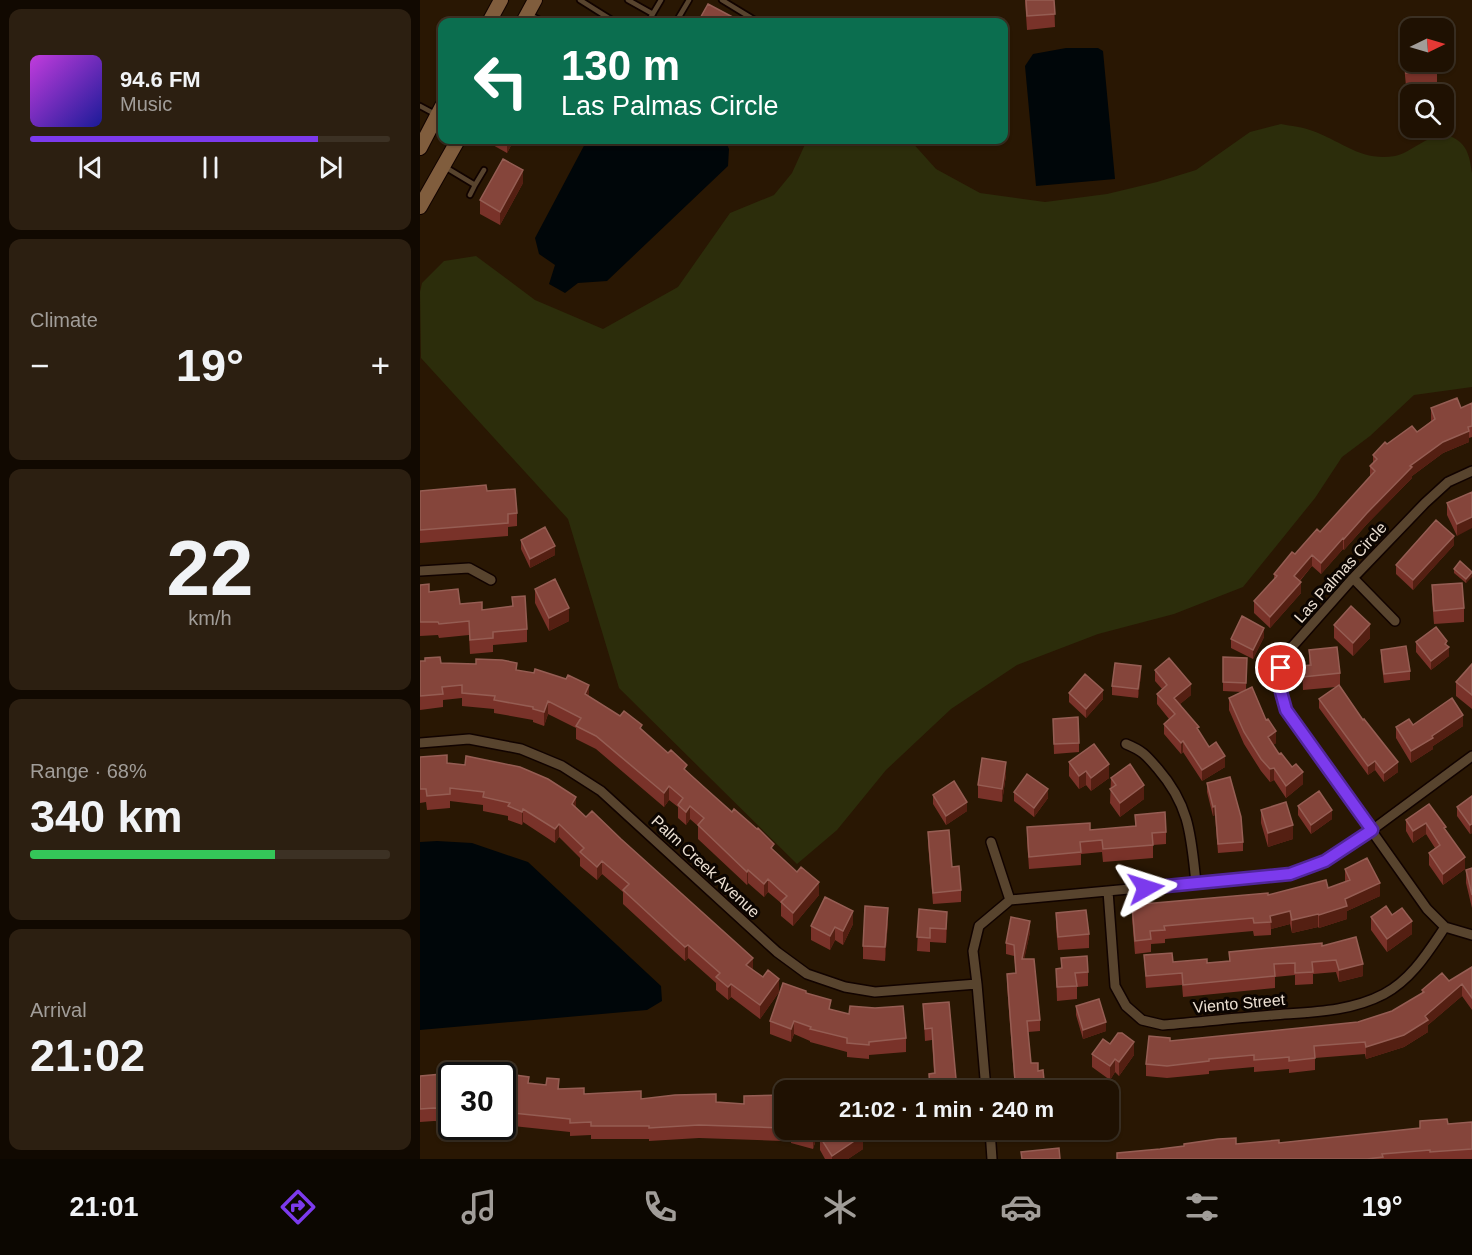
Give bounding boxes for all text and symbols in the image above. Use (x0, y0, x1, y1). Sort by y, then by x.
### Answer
north arrow (1400, 18, 1454, 72)
map controls (1400, 18, 1454, 138)
icon: left (462, 42, 540, 120)
text: 130 m (561, 42, 680, 89)
text: 94.6 FM (120, 67, 201, 92)
button: search (1400, 84, 1454, 138)
text: Las Palmas Circle (561, 91, 779, 121)
text: Music (120, 93, 172, 115)
icon: previous (74, 151, 107, 184)
icon: pause (194, 151, 227, 184)
icon: next (314, 151, 347, 184)
text: Climate (30, 309, 98, 331)
text: 19° (176, 340, 244, 391)
text: − (30, 347, 49, 384)
text: + (371, 347, 390, 384)
street label: Las Palmas Circle (1291, 519, 1390, 626)
text: 22 (167, 524, 253, 612)
text: km/h (188, 607, 232, 629)
pin (1255, 642, 1306, 693)
icon: arrive (1264, 651, 1297, 684)
text: Range · 68% (30, 760, 147, 782)
text: 340 km (30, 791, 183, 842)
street label: Palm Creek Avenue (648, 812, 763, 921)
position arrow (1114, 856, 1178, 920)
street label: Viento Street (1192, 991, 1286, 1016)
text: Arrival (30, 999, 87, 1021)
text: 21:02 (30, 1030, 145, 1081)
speed limit sign: 30 (438, 1062, 516, 1140)
text: 21:02 · 1 min · 240 m (839, 1097, 1054, 1122)
icon: directions (277, 1186, 319, 1228)
icon: music (458, 1186, 500, 1228)
icon: phone (639, 1186, 681, 1228)
icon: climate (819, 1186, 861, 1228)
icon: car (1000, 1186, 1042, 1228)
icon: filters (1181, 1186, 1223, 1228)
text: 21:01 (69, 1192, 138, 1222)
text: 19° (1362, 1192, 1403, 1222)

